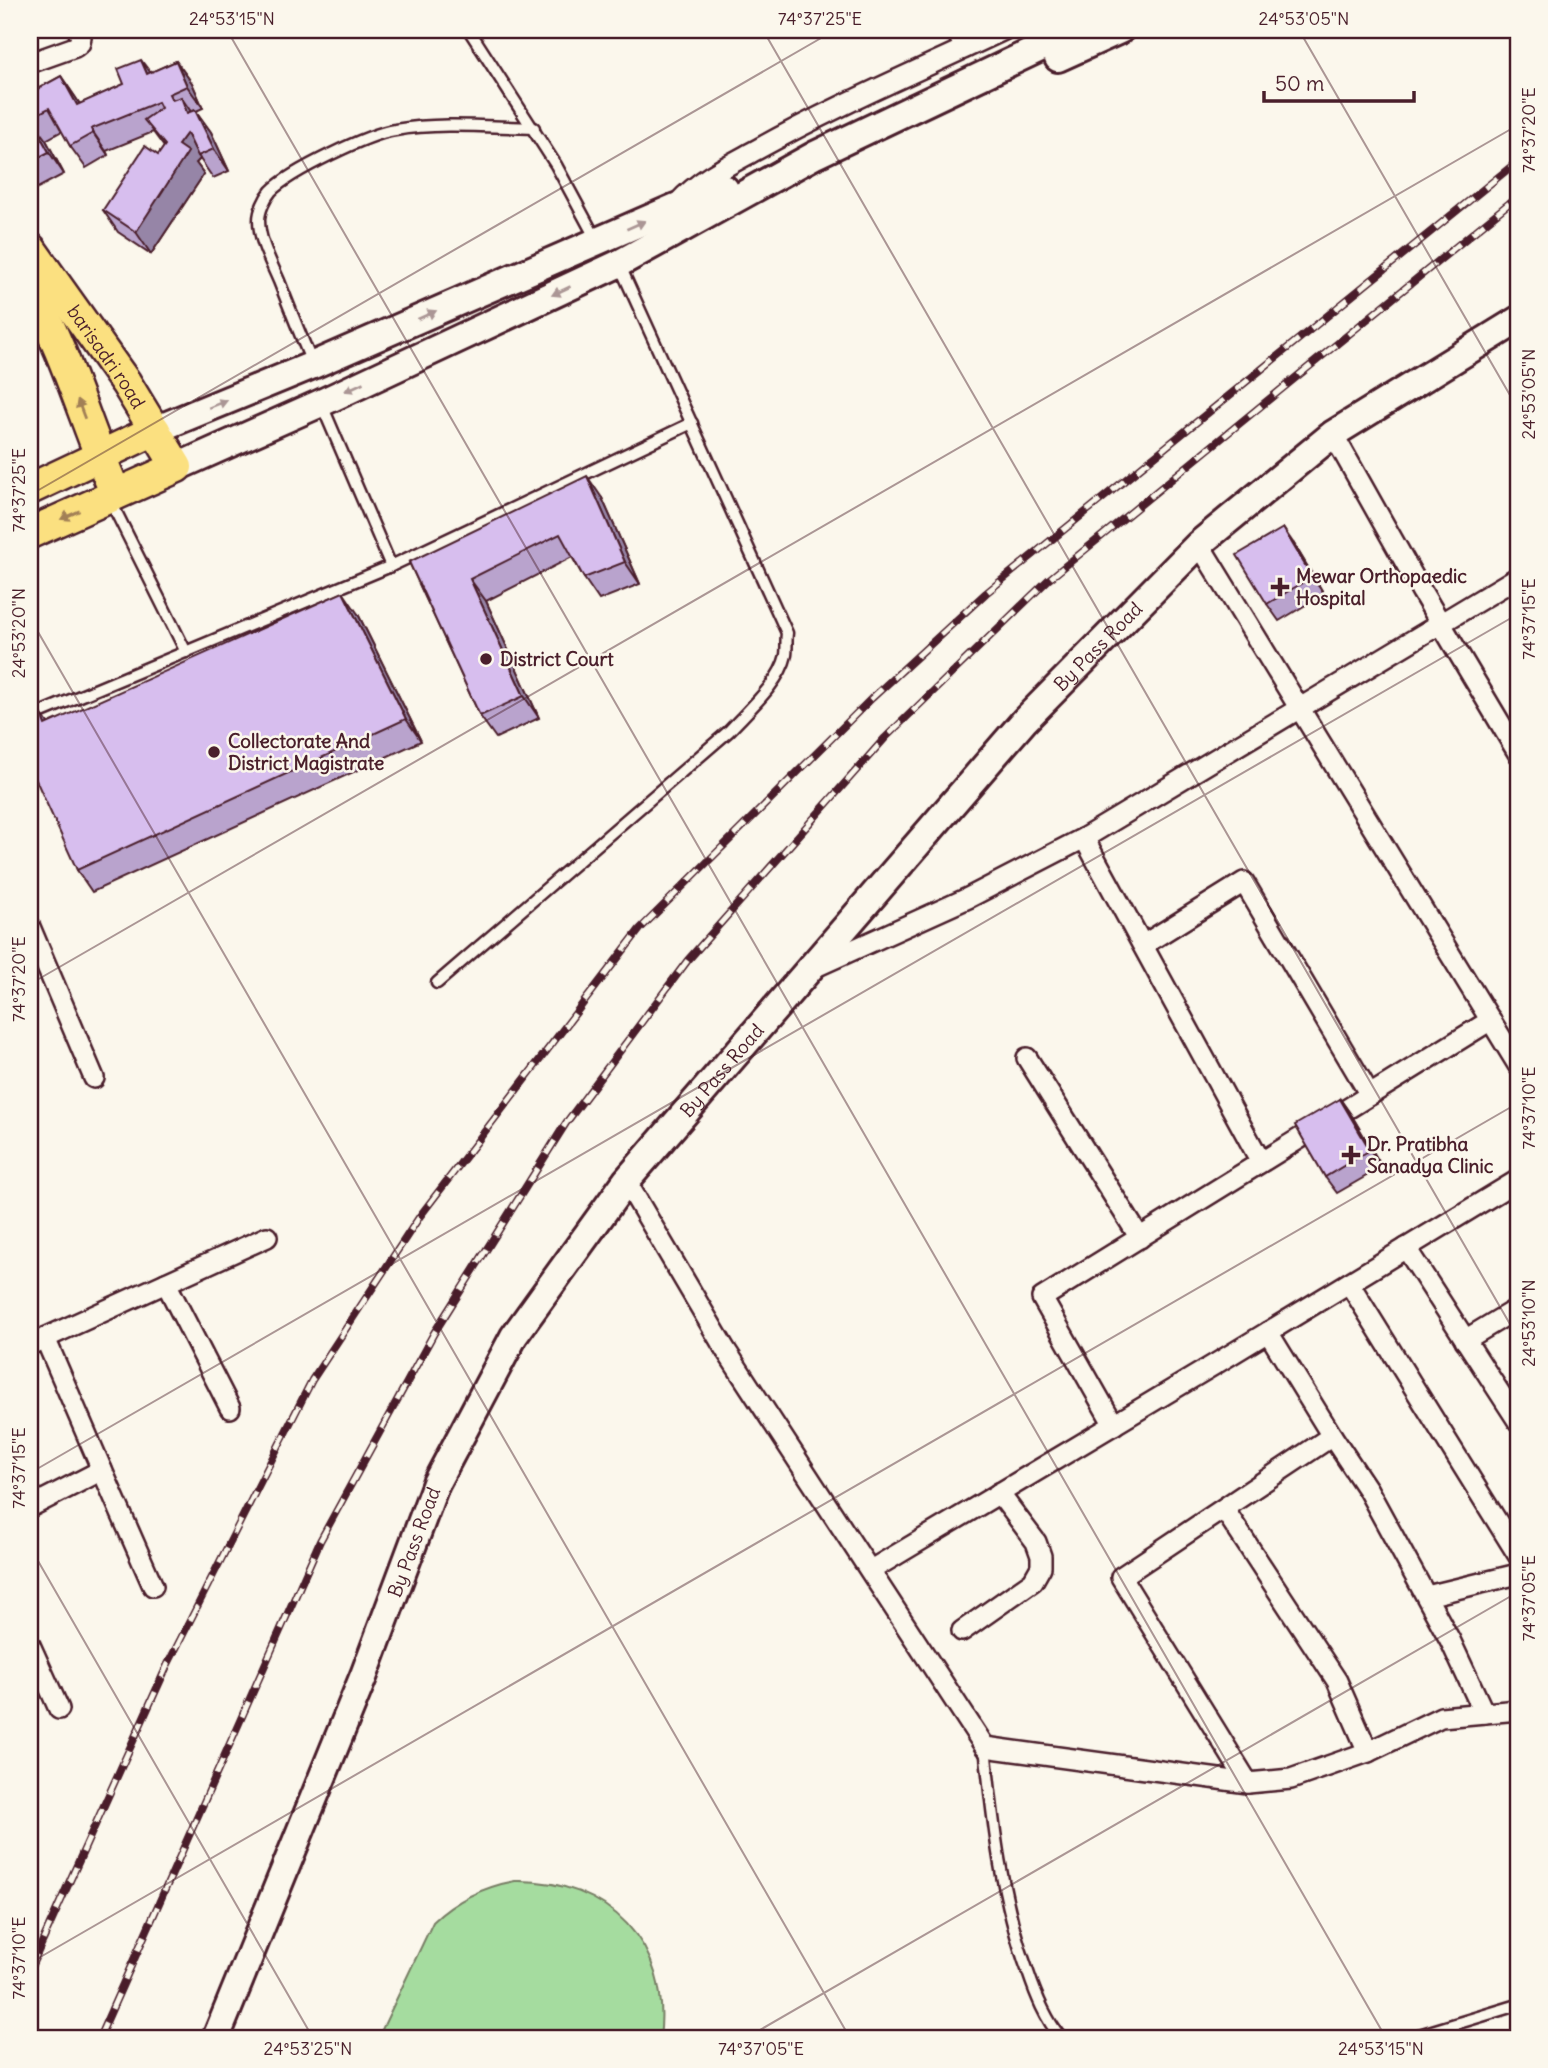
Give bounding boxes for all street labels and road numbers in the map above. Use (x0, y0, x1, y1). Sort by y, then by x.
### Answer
street label: barisadri road (62, 300, 151, 413)
street label: By Pass Road (1049, 597, 1147, 696)
street label: By Pass Road (675, 1019, 769, 1122)
street label: By Pass Road (382, 1484, 445, 1601)

